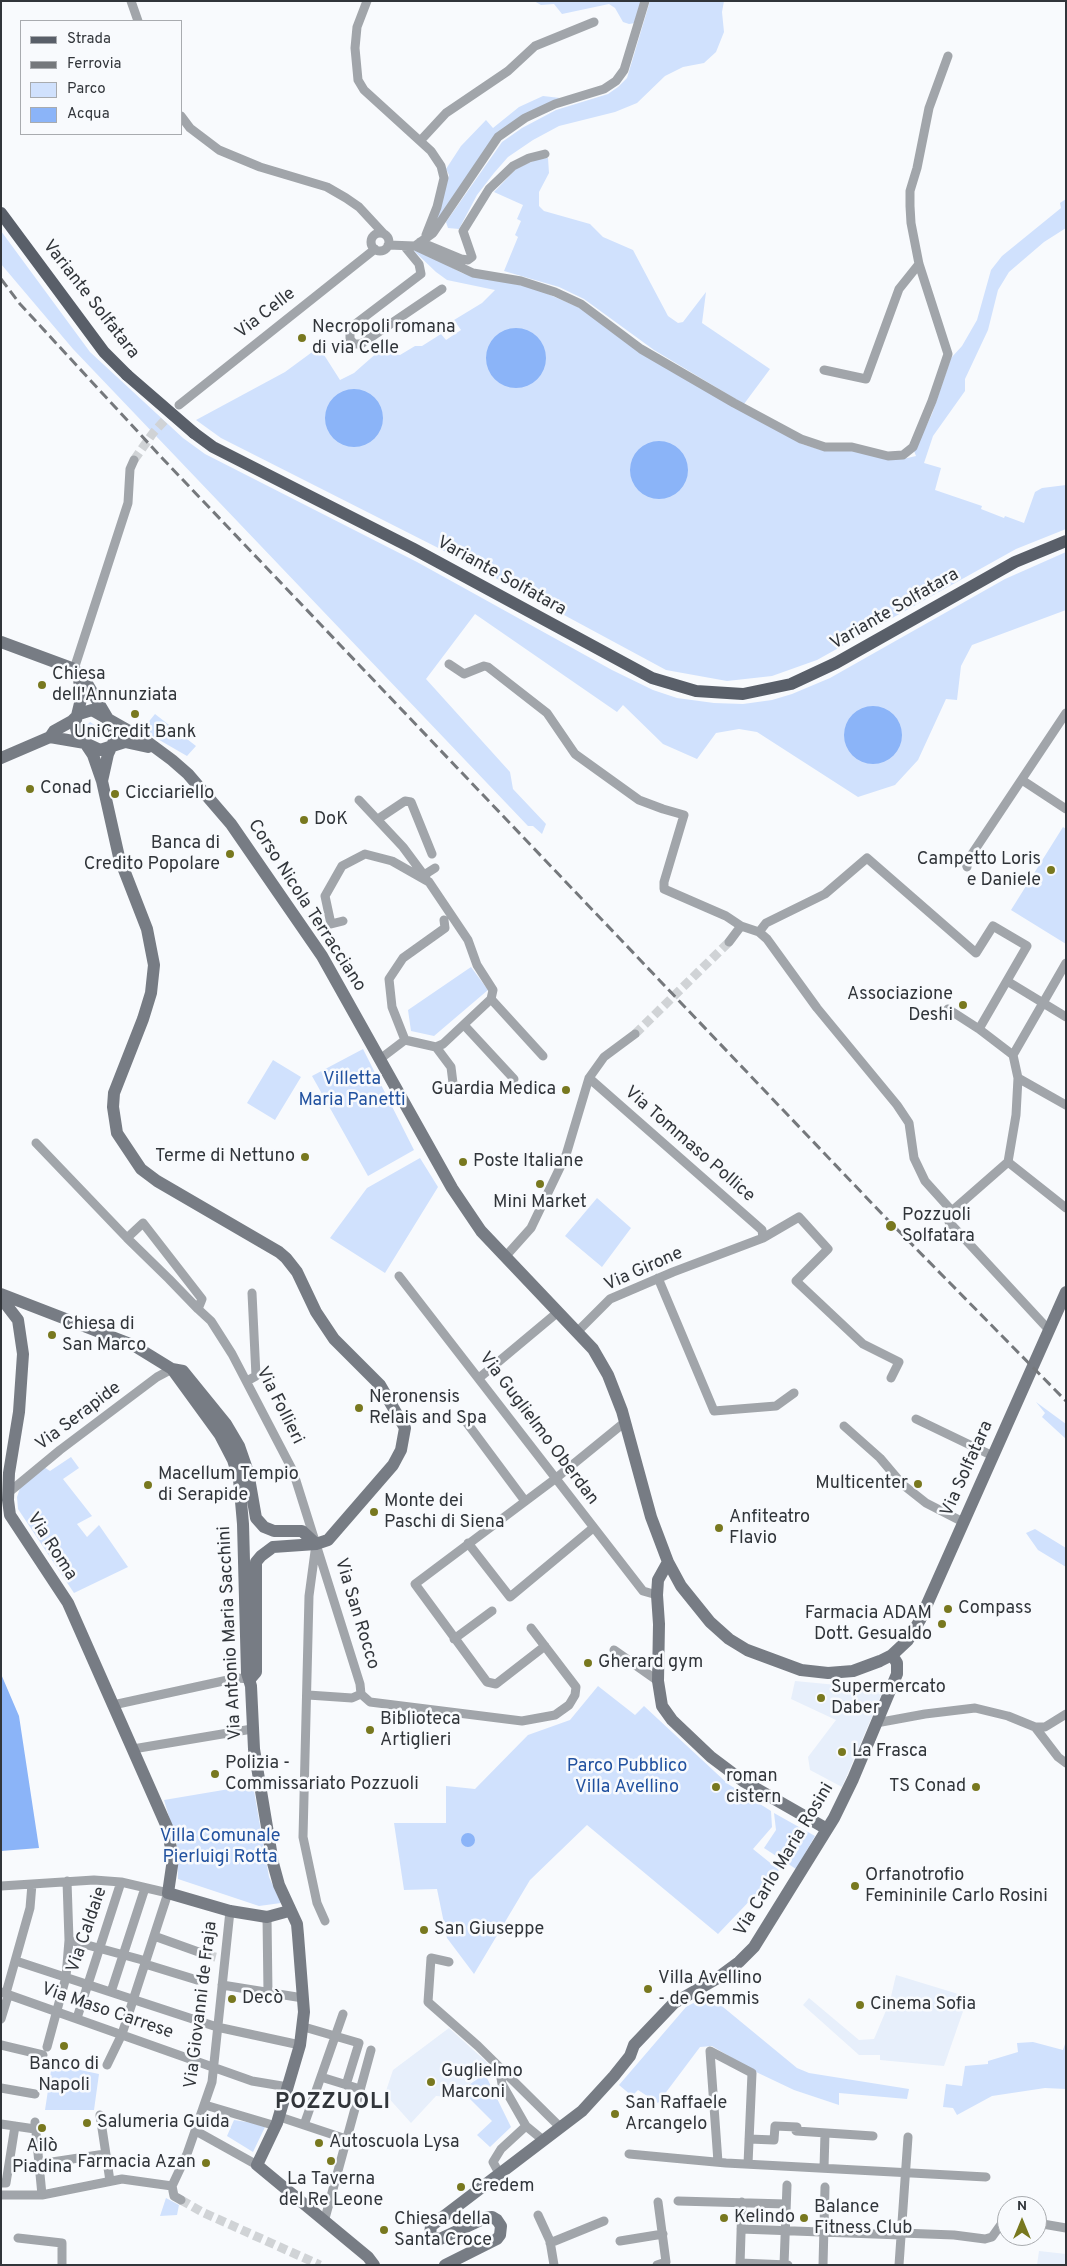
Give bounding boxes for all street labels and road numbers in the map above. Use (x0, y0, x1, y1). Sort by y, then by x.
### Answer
street label: Variante Solfatara (37, 236, 143, 364)
street label: Via Celle (232, 284, 300, 344)
street label: Variante Solfatara (433, 533, 569, 621)
street label: Variante Solfatara (827, 565, 963, 655)
street label: Corso Nicola Terracciano (242, 816, 370, 996)
street label: Via Tommaso Pollice (619, 1082, 759, 1208)
street label: Via Girone (601, 1243, 687, 1297)
street label: Via Guglielmo Oberdan (473, 1348, 603, 1510)
street label: Via Follieri (250, 1364, 308, 1448)
street label: Via Serapide (32, 1378, 126, 1456)
street label: Via Solfatara (937, 1418, 999, 1520)
street label: Via Roma (21, 1509, 81, 1585)
street label: Via Antonio Maria Sacchini (215, 1525, 247, 1741)
street label: Via San Rocco (329, 1556, 383, 1672)
street label: Via Carlo Maria Rosini (731, 1779, 839, 1941)
street label: Via Caldaie (63, 1884, 113, 1976)
street label: Via Giovanni de Fraja (181, 1920, 223, 2090)
street label: Via Maso Carrese (38, 1979, 176, 2045)

